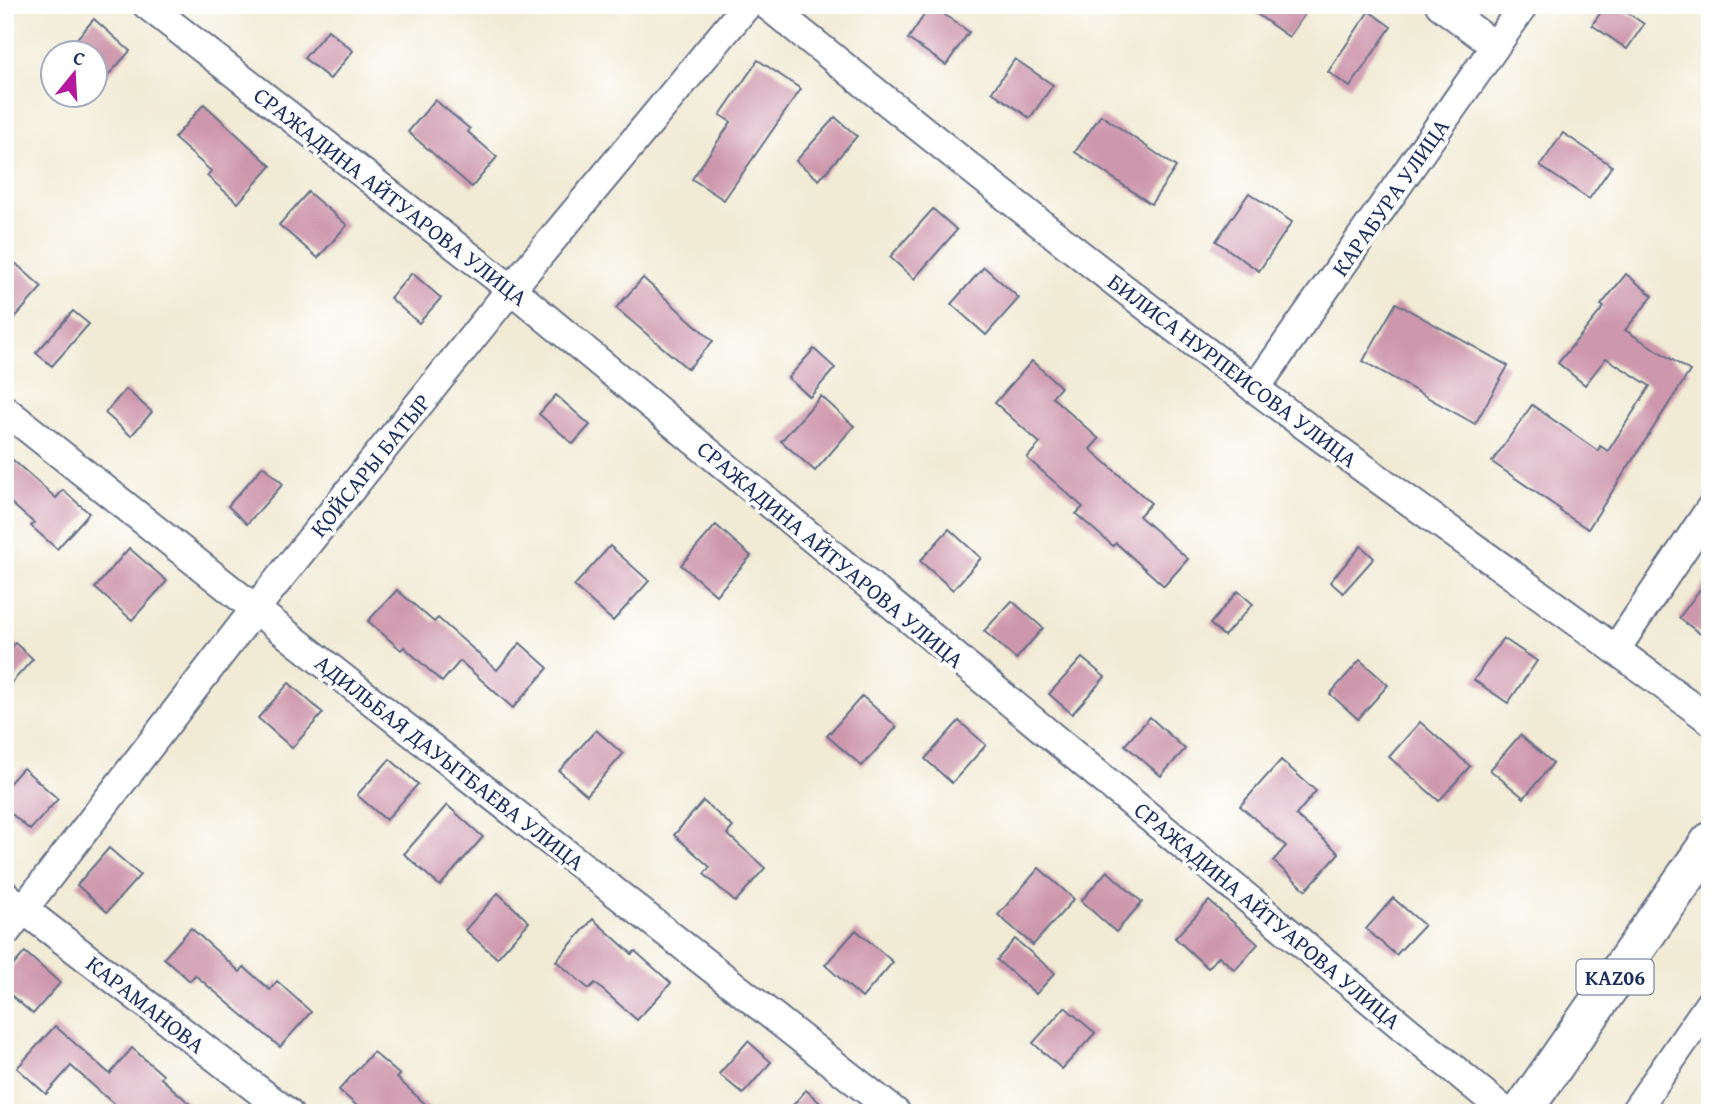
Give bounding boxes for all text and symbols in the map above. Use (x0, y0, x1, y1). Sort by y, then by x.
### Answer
north arrow (38, 38, 108, 108)
text: С (70, 43, 89, 73)
street label: СРАЖАДИНА АЙТУАРОВА УЛИЦА (247, 79, 535, 313)
street label: КАРАБУРА УЛИЦА (1323, 111, 1457, 283)
street label: БИЛИСА НУРПЕИСОВА УЛИЦА (1101, 265, 1365, 475)
street label: ҚОЙСАРЫ БАТЫР (302, 386, 438, 544)
street label: СРАЖАДИНА АЙТУАРОВА УЛИЦА (690, 432, 972, 676)
street label: АДИЛЬБАЯ ДАУЫТБАЕВА УЛИЦА (308, 646, 592, 878)
street label: СРАЖАДИНА АЙТУАРОВА УЛИЦА (1127, 793, 1409, 1037)
street label: КАРАМАНОВА (80, 947, 212, 1061)
road number: KAZ06 (1576, 960, 1654, 995)

